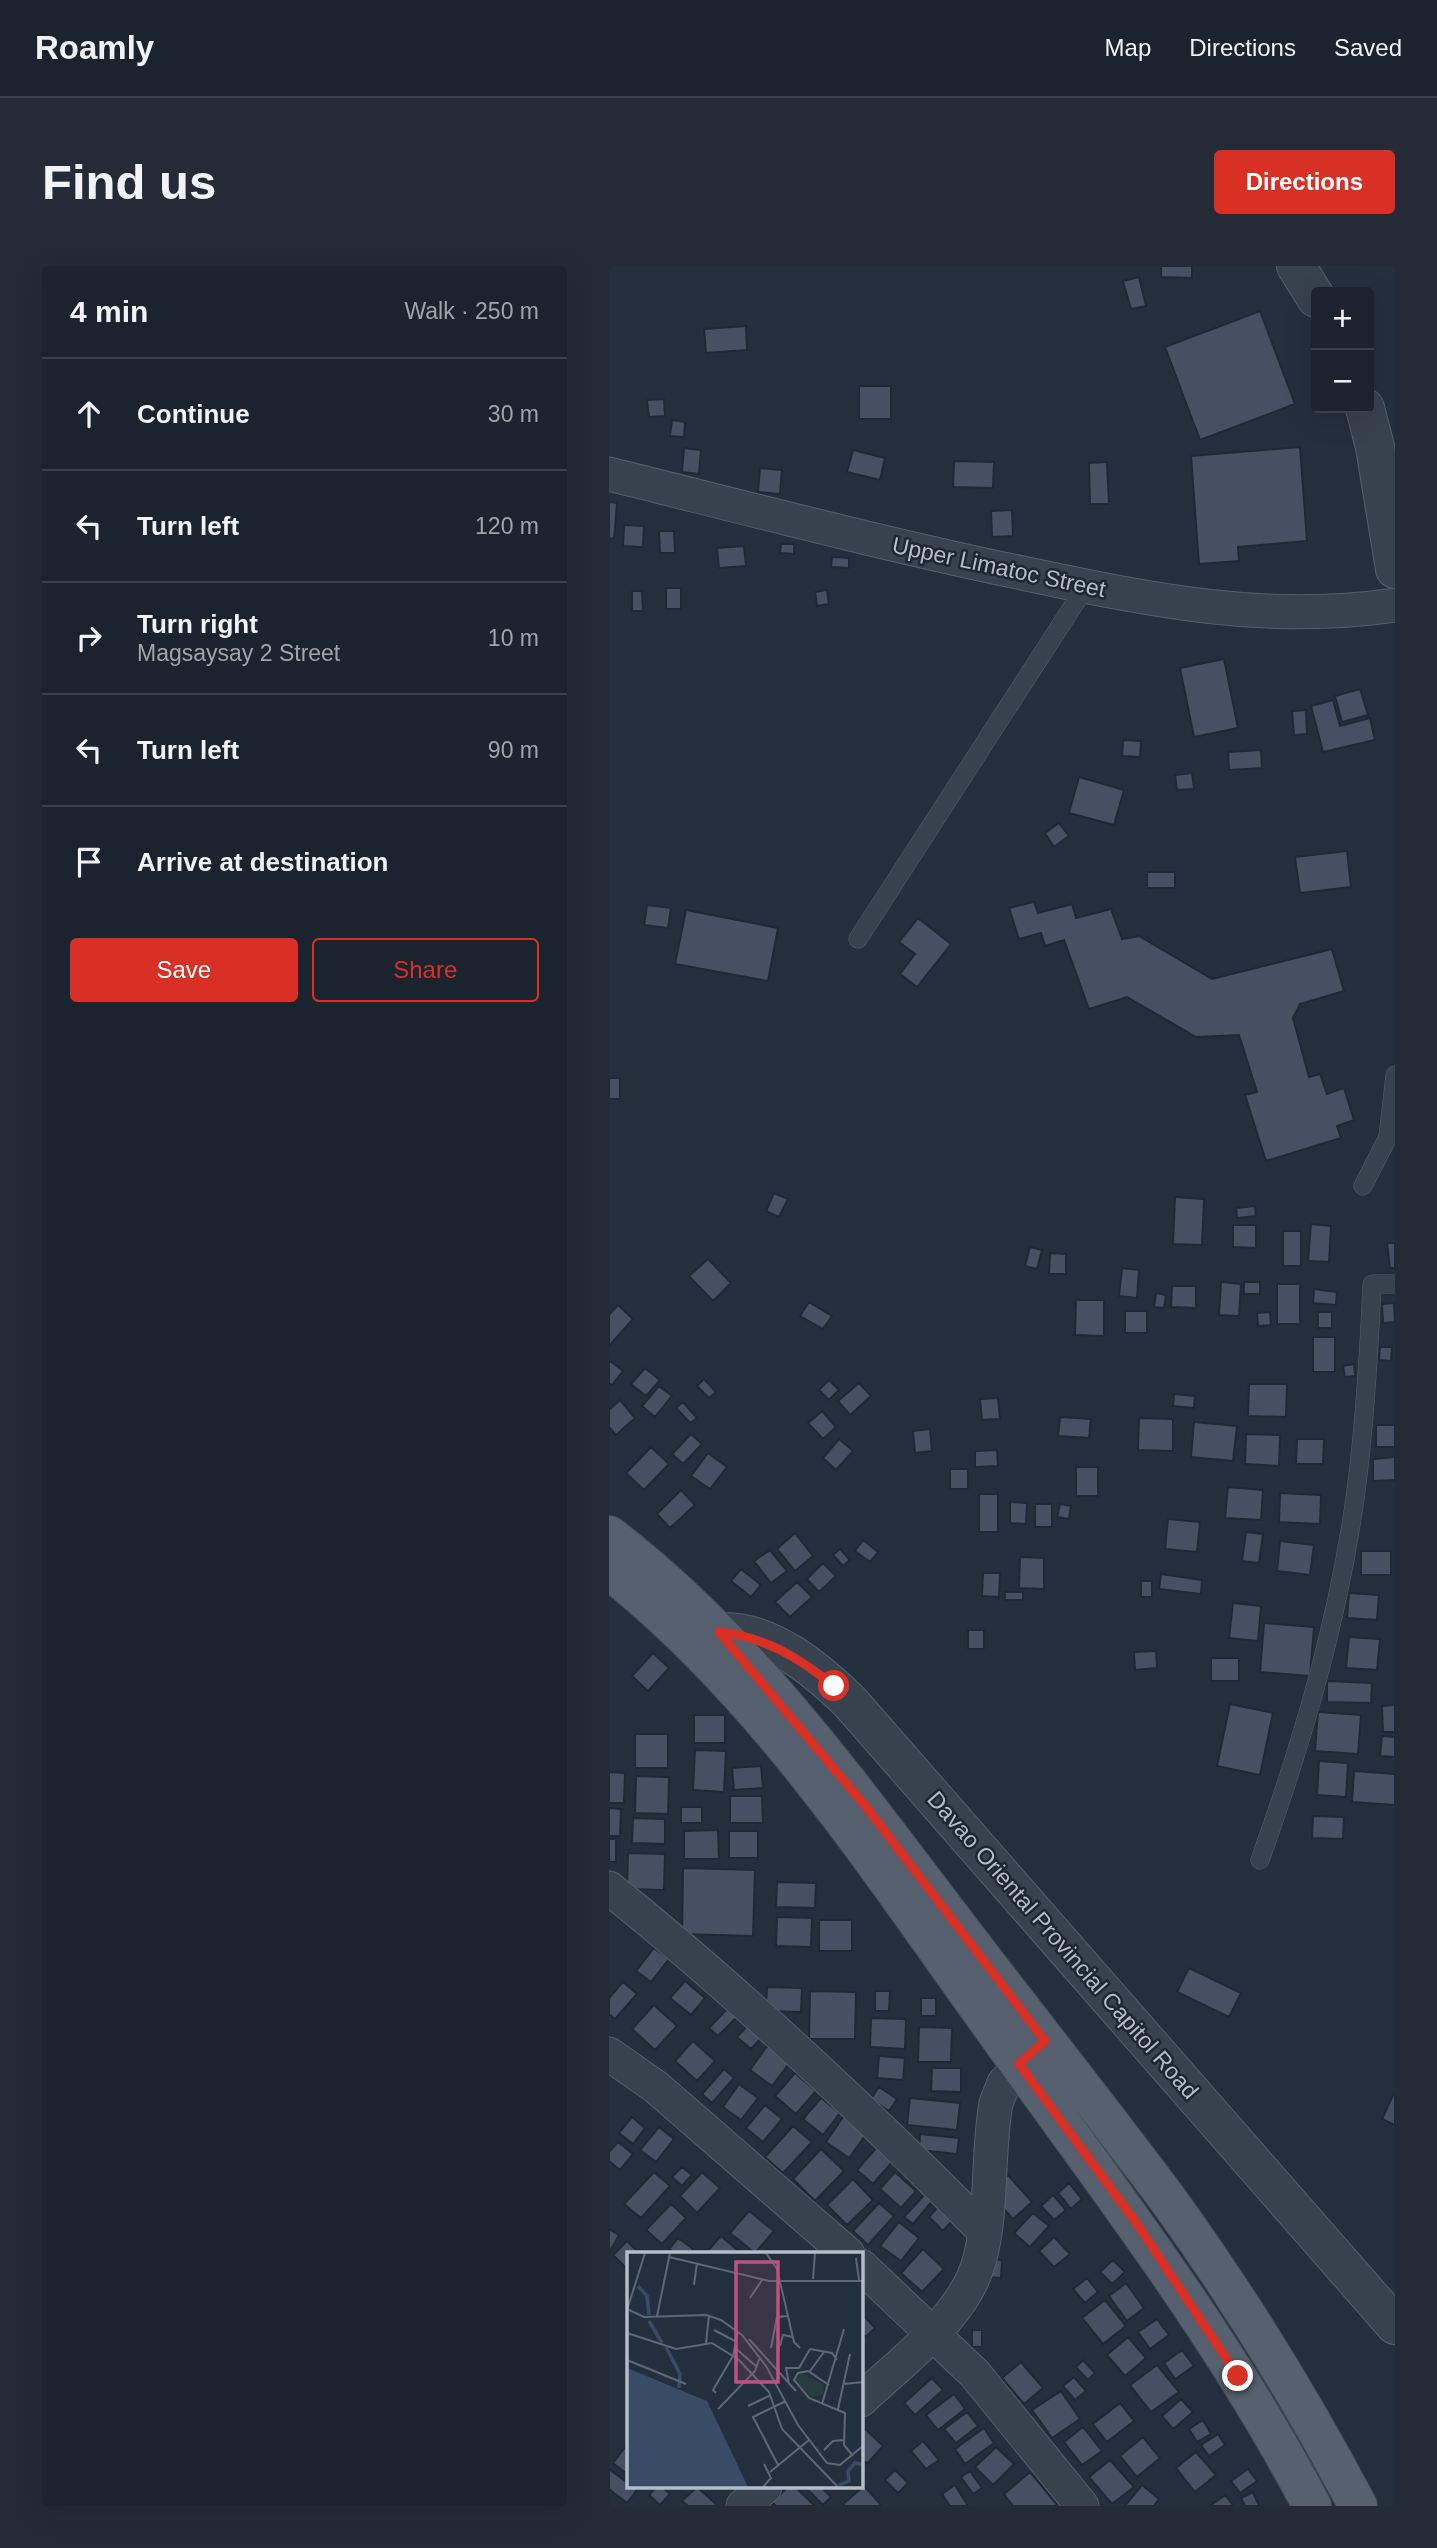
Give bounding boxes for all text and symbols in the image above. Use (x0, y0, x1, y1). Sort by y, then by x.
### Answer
text: Roamly (35, 29, 154, 66)
text: Map (1105, 34, 1151, 61)
text: Directions (1189, 34, 1296, 61)
text: Saved (1334, 34, 1402, 61)
button: Directions (1214, 150, 1395, 214)
text: Find us (42, 155, 216, 209)
map controls (1311, 287, 1374, 413)
button: + (1311, 287, 1374, 350)
text: 4 min (70, 295, 148, 328)
text: Walk · 250 m (404, 298, 539, 324)
button: − (1311, 350, 1374, 413)
icon: ahead (70, 395, 108, 433)
text: Continue (137, 399, 250, 429)
text: 30 m (488, 401, 539, 427)
icon: left (70, 507, 108, 545)
text: Turn left (137, 511, 239, 541)
text: 120 m (475, 513, 539, 539)
street label: Upper Limatoc Street (890, 532, 1109, 602)
text: Turn right (137, 609, 258, 639)
icon: right (70, 619, 108, 657)
text: 10 m (488, 625, 539, 651)
text: Magsaysay 2 Street (137, 640, 340, 666)
icon: left (70, 731, 108, 769)
text: Turn left (137, 735, 239, 765)
text: 90 m (488, 737, 539, 763)
icon: arrive (70, 843, 108, 881)
text: Arrive at destination (137, 847, 388, 877)
button: Save (70, 938, 298, 1002)
button: Share (312, 938, 539, 1002)
route start (818, 1670, 849, 1701)
street label: Davao Oriental Provincial Capitol Road (922, 1786, 1204, 2104)
inset map (627, 2252, 863, 2488)
route end (1222, 2360, 1253, 2391)

